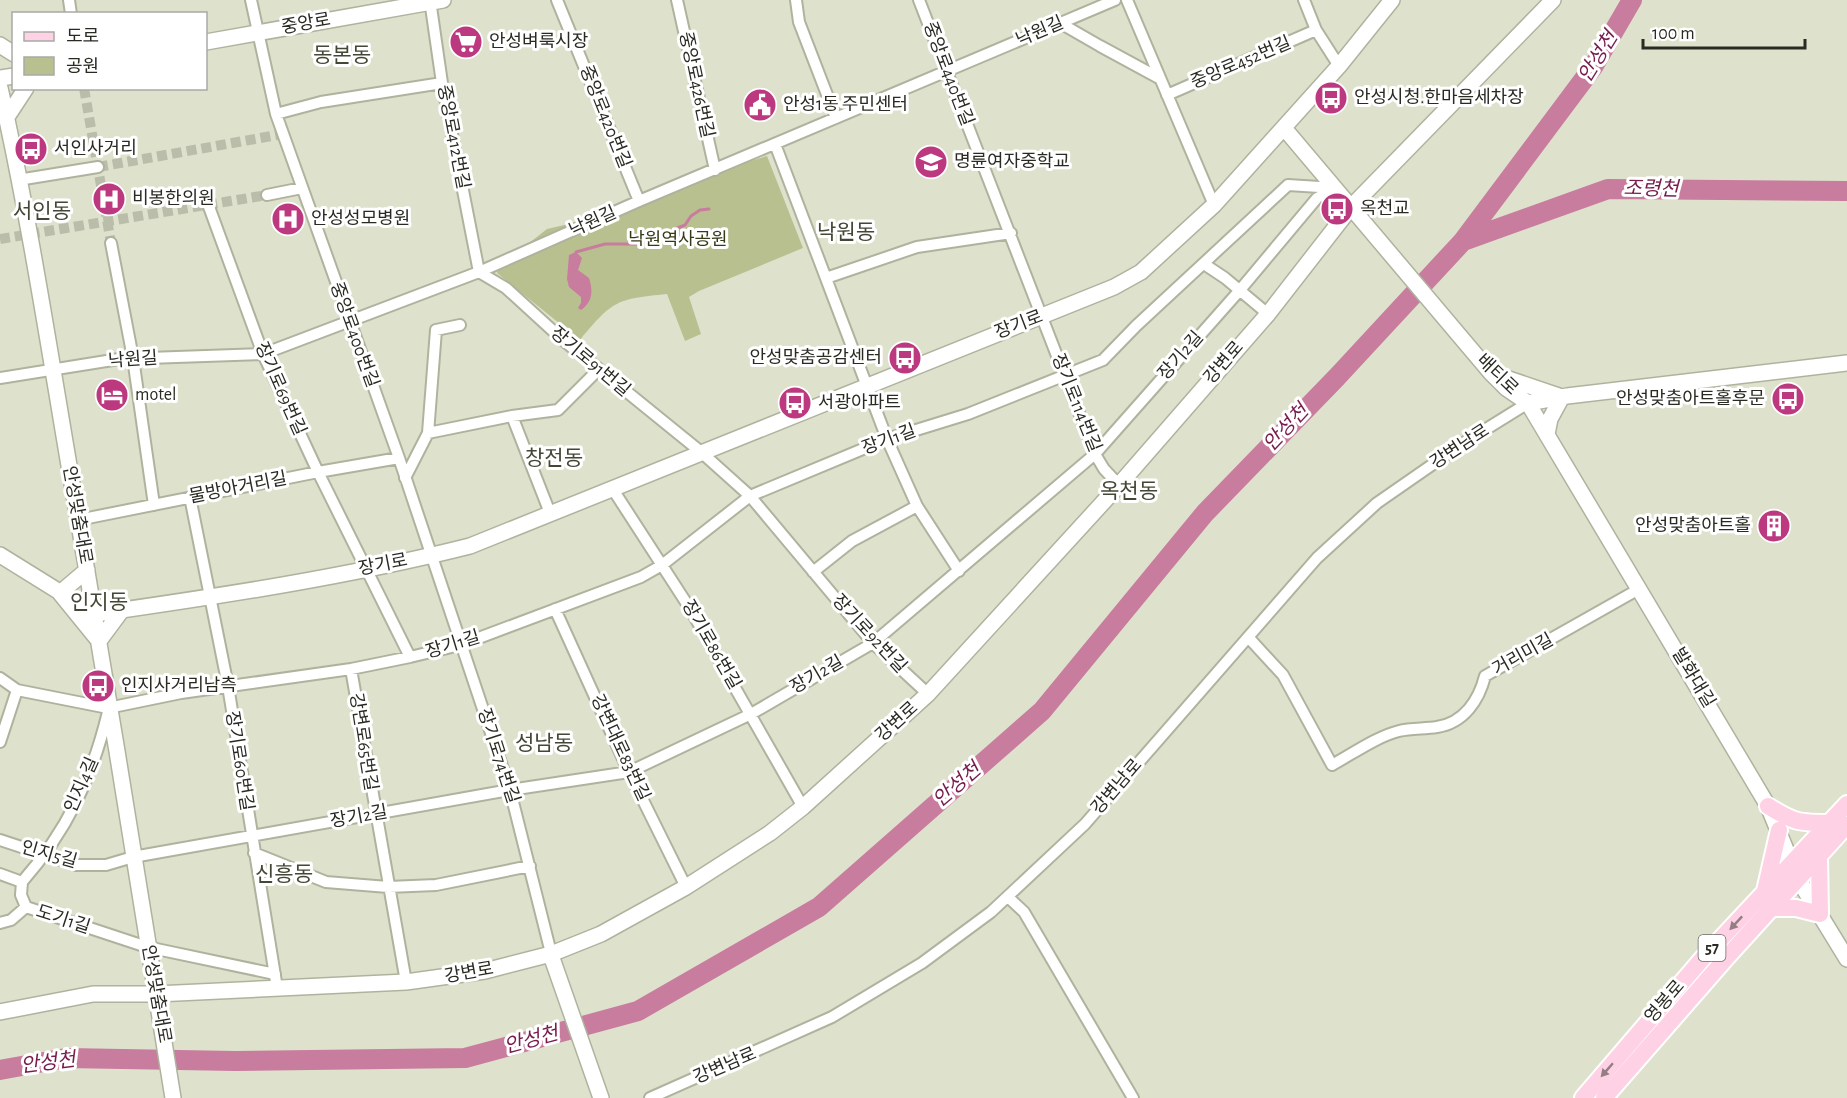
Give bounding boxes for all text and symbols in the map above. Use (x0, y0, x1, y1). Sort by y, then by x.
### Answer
street label: 중앙로 (280, 9, 332, 37)
legend (12, 12, 207, 90)
scale bar (1643, 12, 1805, 50)
street label: 낙원길 (1013, 13, 1066, 50)
street label: 중앙로440번길 (920, 19, 978, 128)
supermarket icon: 안성벼룩시장 (448, 24, 484, 60)
text: 100 m (1652, 25, 1695, 43)
water label: 안성천 (1574, 26, 1622, 86)
text: 도로 (66, 28, 99, 46)
street label: 중앙로426번길 (676, 30, 718, 140)
place label: 안성벼룩시장 (489, 31, 588, 51)
street label: 중앙로452번길 (1187, 32, 1294, 92)
district label: 동본동 (313, 45, 371, 66)
text: 공원 (66, 57, 99, 76)
street label: 중앙로420번길 (576, 62, 636, 171)
bus stop icon: 안성시청.한마음세차장 (1313, 80, 1349, 116)
street label: 중앙로412번길 (434, 83, 474, 191)
public building icon: 안성1동 주민센터 (742, 87, 778, 123)
place label: 안성시청.한마음세차장 (1354, 87, 1524, 107)
place label: 안성1동 주민센터 (783, 94, 908, 114)
bus stop icon: 서인사거리 (13, 131, 49, 167)
place label: 서인사거리 (54, 138, 137, 158)
school or university icon: 명륜여자중학교 (913, 144, 949, 180)
place label: 명륜여자중학교 (954, 152, 1070, 171)
water label: 조령천 (1623, 178, 1681, 200)
hospital icon: 비봉한의원 (91, 181, 127, 217)
place label: 비봉한의원 (132, 188, 215, 208)
bus stop icon: 옥천교 (1319, 191, 1355, 227)
place label: 옥천교 (1360, 199, 1410, 218)
district label: 서인동 (13, 200, 71, 222)
hospital icon: 안성성모병원 (270, 201, 306, 237)
street label: 낙원길 (566, 203, 619, 240)
place label: 안성성모병원 (311, 209, 410, 228)
district label: 낙원동 (817, 221, 875, 243)
park label: 낙원역사공원 (628, 230, 728, 249)
street label: 중앙로400번길 (327, 279, 383, 390)
street label: 장기로 (992, 306, 1045, 342)
street label: 장기로91번길 (547, 322, 634, 400)
street label: 장기2길 (1154, 327, 1207, 384)
street label: 강변로 (1199, 337, 1247, 388)
street label: 장기로69번길 (251, 339, 310, 438)
bus stop icon: 안성맞춤공감센터 (887, 340, 923, 376)
place label: 안성맞춤공감센터 (750, 347, 882, 367)
street label: 낙원길 (108, 348, 158, 371)
street label: 배티로 (1473, 350, 1523, 399)
street label: 장기로114번길 (1048, 351, 1106, 455)
hotel icon: motel (94, 377, 130, 413)
bus stop icon: 안성맞춤아트홀후문 (1770, 381, 1806, 417)
bus stop icon: 서광아파트 (777, 385, 813, 421)
place label: motel (135, 386, 176, 404)
place label: 안성맞춤아트홀후문 (1616, 388, 1765, 408)
place label: 서광아파트 (818, 393, 901, 412)
water label: 안성천 (1259, 398, 1314, 455)
street label: 장기1길 (859, 420, 918, 458)
street label: 강변남로 (1426, 420, 1493, 473)
district label: 창전동 (525, 447, 583, 469)
street label: 안성맞춤대로 (60, 464, 95, 565)
street label: 물방아거리길 (187, 468, 288, 506)
district label: 옥천동 (1100, 480, 1158, 502)
building icon: 안성맞춤아트홀 (1756, 508, 1792, 544)
place label: 안성맞춤아트홀 (1635, 515, 1751, 535)
street label: 장기로 (357, 549, 409, 579)
street label: 장기로92번길 (829, 590, 911, 677)
district label: 인지동 (70, 591, 128, 613)
street label: 장기로86번길 (678, 596, 745, 693)
street label: 장기1길 (423, 626, 482, 662)
street label: 거리미길 (1489, 629, 1556, 679)
street label: 발화대길 (1668, 644, 1719, 711)
street label: 장기2길 (786, 651, 847, 697)
bus stop icon: 인지사거리남측 (80, 668, 116, 704)
place label: 인지사거리남측 (121, 675, 237, 695)
street label: 강변로65번길 (346, 691, 382, 792)
street label: 강변대로83번길 (587, 691, 654, 804)
street label: 강변로 (871, 697, 921, 745)
street label: 장기로74번길 (474, 706, 524, 806)
street label: 장기로60번길 (222, 710, 258, 812)
district label: 성남동 (515, 732, 573, 754)
street label: 인지4길 (60, 754, 102, 815)
street label: 강변남로 (1087, 755, 1146, 818)
water label: 안성천 (929, 757, 986, 811)
street label: 장기2길 (329, 801, 389, 831)
street label: 인지5길 (19, 837, 80, 872)
district label: 신흥동 (255, 863, 313, 885)
street label: 도기1길 (34, 901, 93, 937)
one-way arrow (1729, 916, 1743, 930)
road number: 57 (1698, 935, 1726, 961)
street label: 안성맞춤대로 (139, 943, 174, 1044)
street label: 강변로 (443, 958, 495, 986)
street label: 영봉로 (1641, 977, 1688, 1027)
water label: 안성천 (501, 1022, 563, 1057)
street label: 강변남로 (690, 1043, 759, 1087)
water label: 안성천 (19, 1048, 79, 1076)
one-way arrow (1601, 1062, 1614, 1077)

